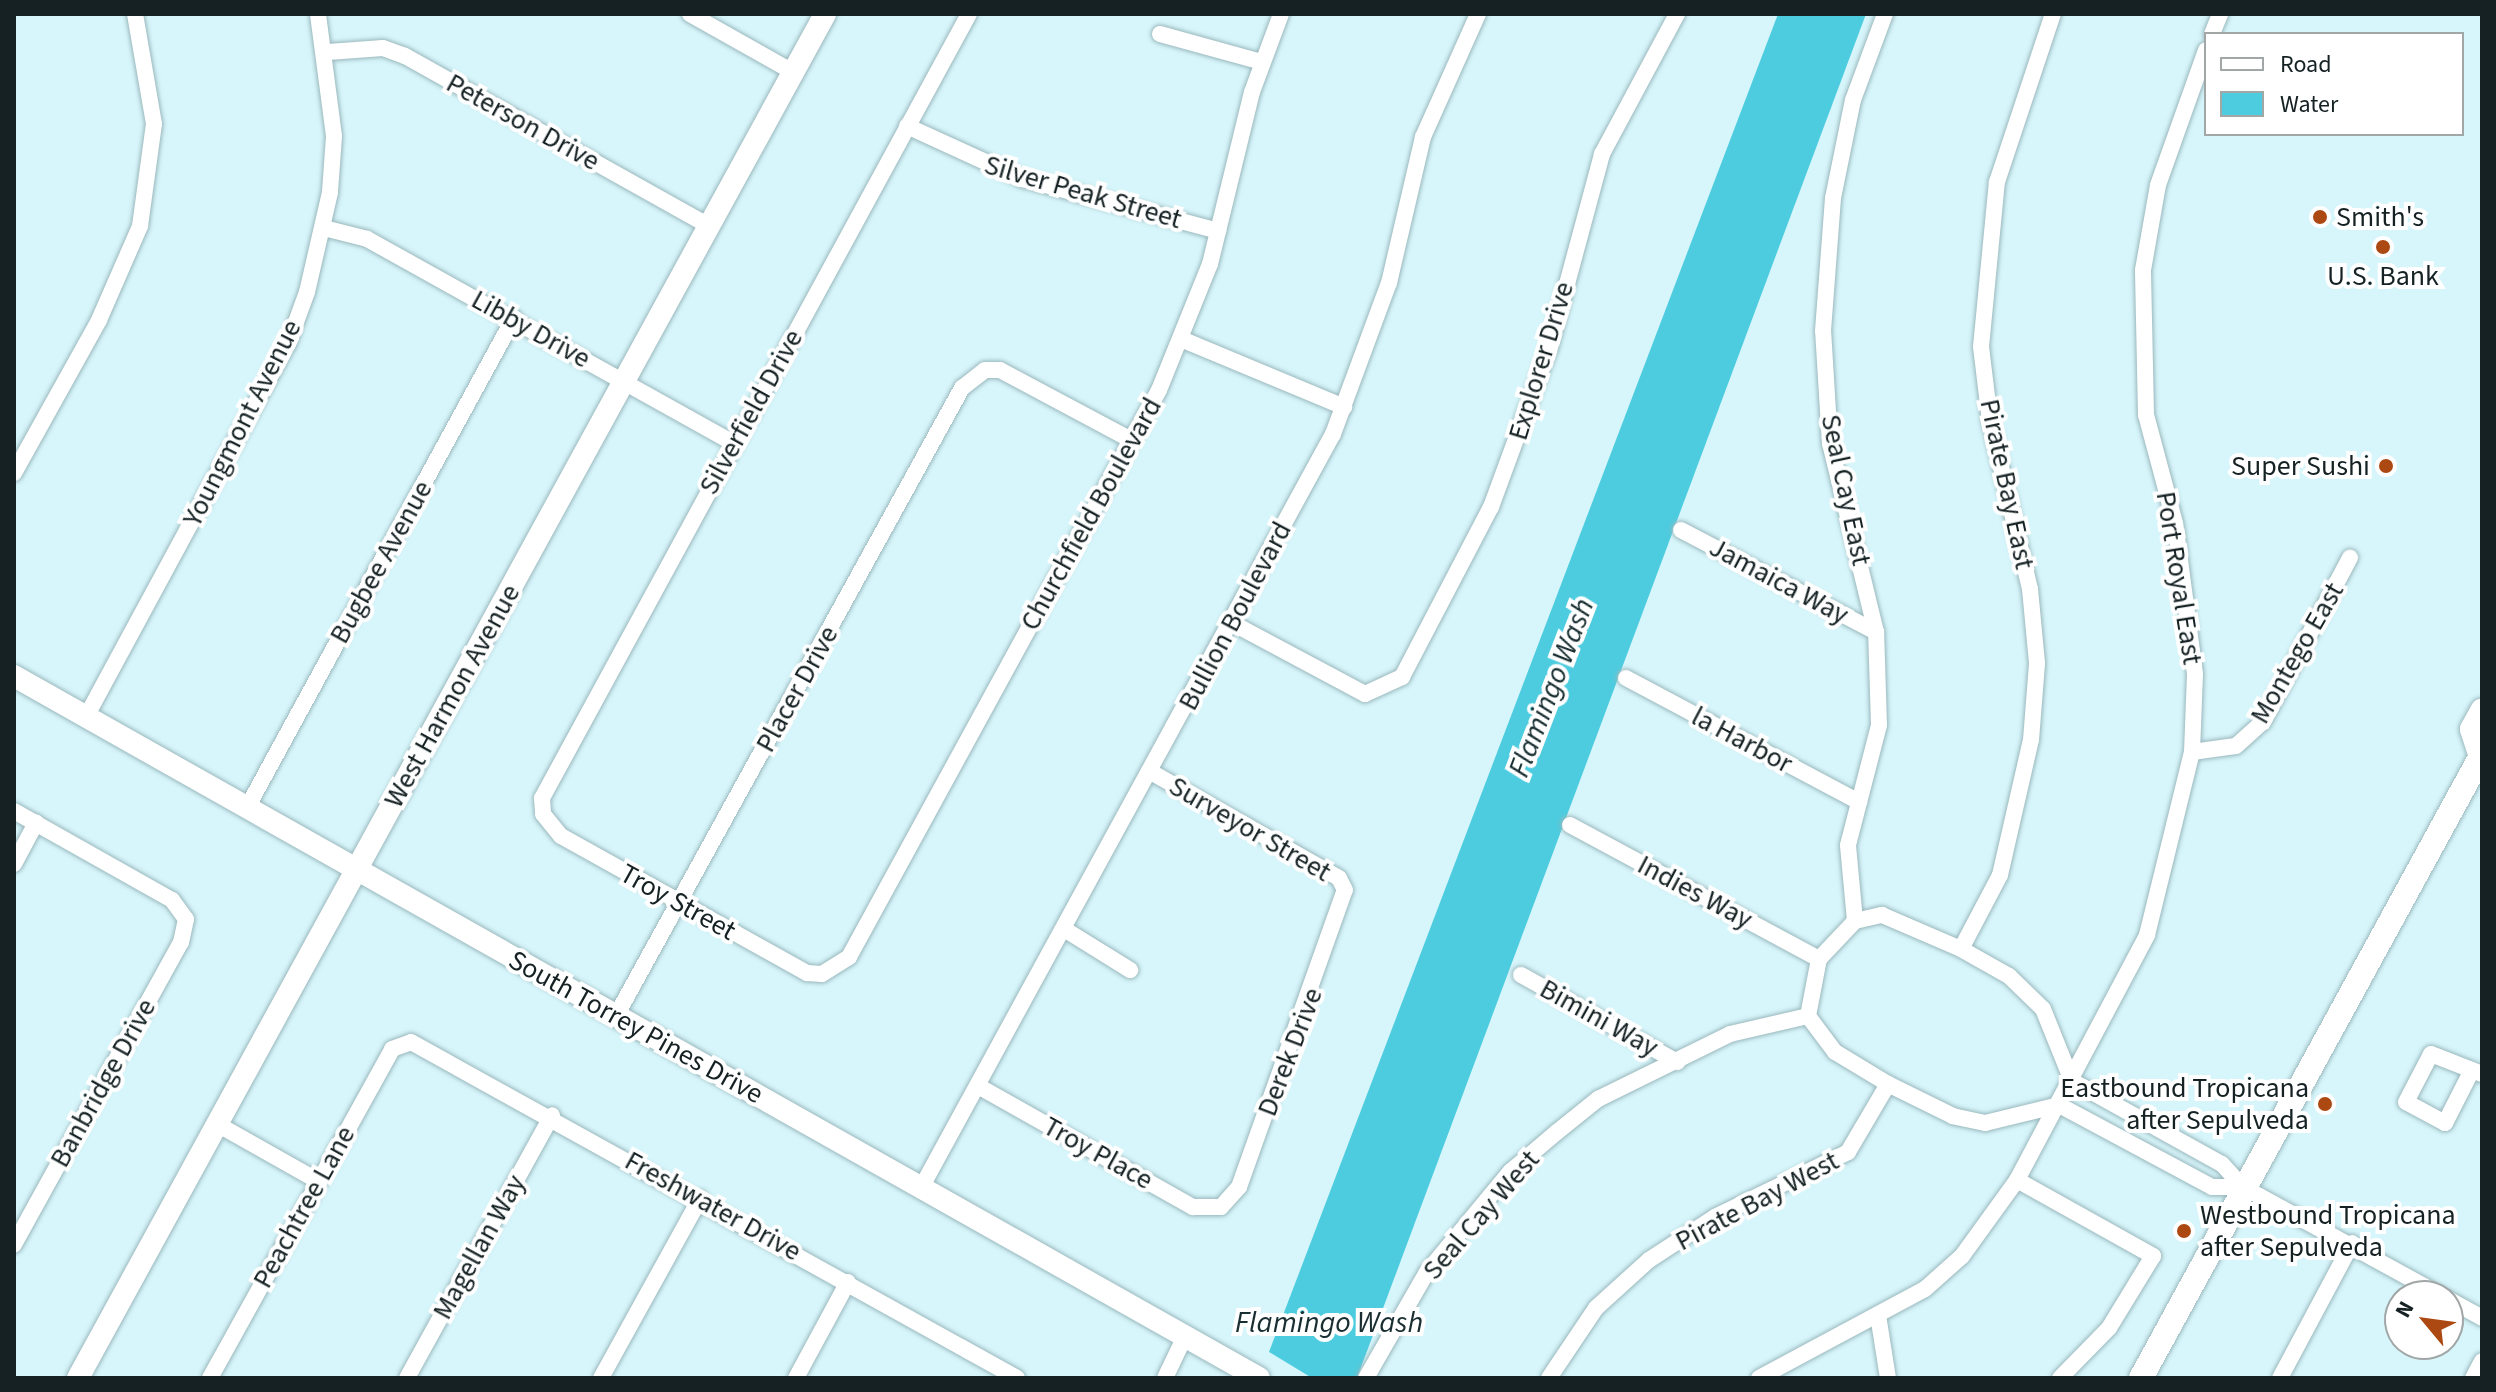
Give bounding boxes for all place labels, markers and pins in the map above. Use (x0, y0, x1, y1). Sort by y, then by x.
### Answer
place label: Smith's (2336, 200, 2424, 234)
marker: Smith's (2311, 208, 2329, 226)
marker: U.S. Bank (2374, 238, 2392, 256)
place label: U.S. Bank (2327, 259, 2439, 293)
place label: Super Sushi (2231, 449, 2370, 483)
marker: Super Sushi (2377, 457, 2395, 475)
place label: Eastbound Tropicana after Sepulveda (2060, 1071, 2309, 1137)
marker: Eastbound Tropicana after Sepulveda (2316, 1095, 2334, 1113)
place label: Westbound Tropicana after Sepulveda (2200, 1198, 2456, 1264)
marker: Westbound Tropicana after Sepulveda (2175, 1222, 2193, 1240)

